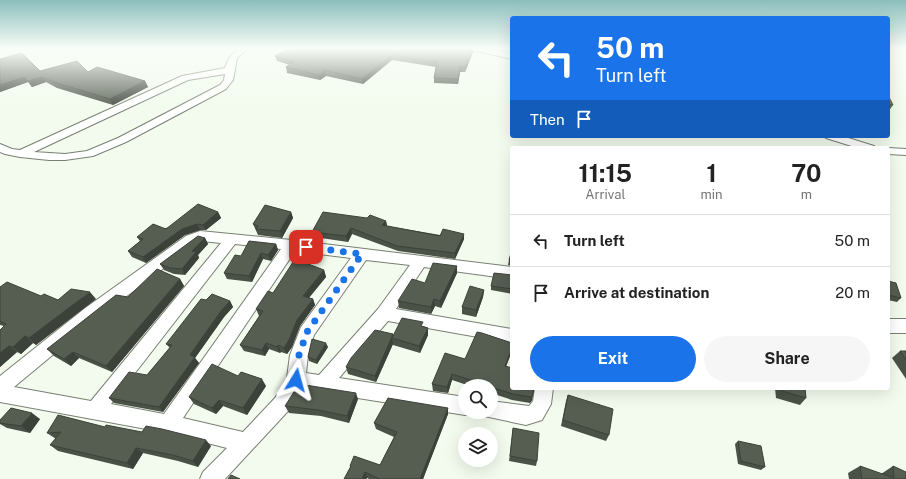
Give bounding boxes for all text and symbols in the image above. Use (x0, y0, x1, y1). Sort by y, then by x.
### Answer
text: 50 m (596, 31, 664, 64)
icon: left (530, 32, 582, 84)
text: Turn left (596, 65, 666, 86)
icon: arrive (573, 108, 595, 130)
text: Then (530, 111, 565, 128)
text: 11:15 (579, 159, 632, 187)
text: 1 (706, 159, 717, 187)
text: 70 (791, 159, 821, 187)
text: Arrival (585, 187, 625, 202)
text: min (701, 187, 723, 202)
text: m (801, 187, 812, 202)
pin (289, 230, 323, 264)
icon: left (530, 230, 552, 252)
text: Turn left (564, 232, 625, 249)
text: 50 m (835, 232, 870, 249)
icon: arrive (295, 236, 317, 258)
icon: arrive (530, 282, 552, 304)
text: Arrive at destination (564, 284, 709, 301)
text: 20 m (835, 284, 870, 301)
button: Exit (530, 336, 696, 382)
button: Share (704, 336, 870, 382)
position arrow (275, 359, 317, 401)
map controls (458, 379, 498, 467)
button: search (458, 379, 498, 419)
button: layers (458, 427, 498, 467)

